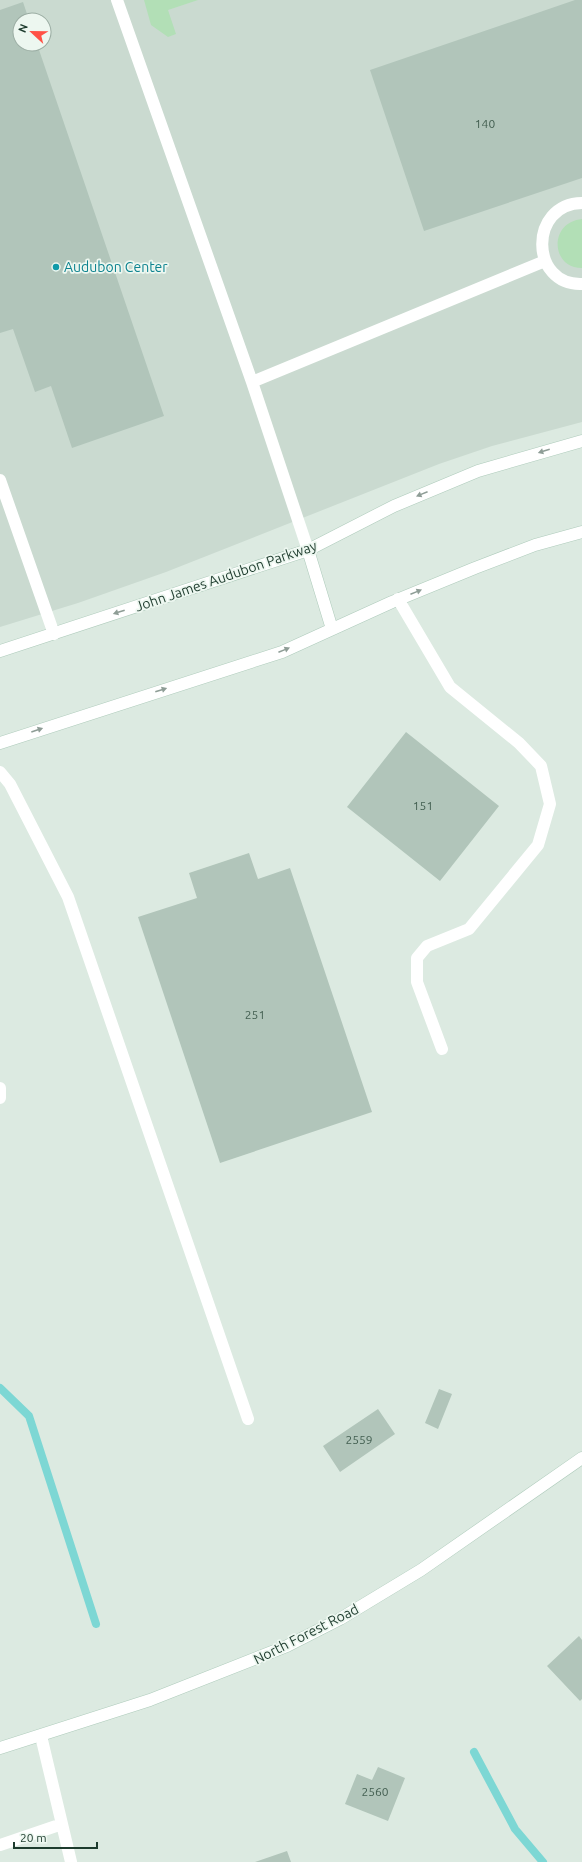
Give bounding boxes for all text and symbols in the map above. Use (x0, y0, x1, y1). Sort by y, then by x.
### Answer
north arrow (12, 12, 52, 52)
text: N (16, 22, 30, 34)
house number: 140 (475, 117, 495, 130)
place label: Audubon Center (64, 259, 168, 275)
marker: Audubon Center (51, 262, 61, 272)
one-way arrow (538, 448, 550, 454)
one-way arrow (416, 492, 428, 498)
street label: John James Audubon Parkway (133, 537, 319, 615)
one-way arrow (410, 589, 422, 595)
one-way arrow (113, 609, 125, 615)
one-way arrow (279, 647, 291, 653)
one-way arrow (155, 687, 167, 693)
one-way arrow (31, 727, 43, 733)
house number: 151 (413, 799, 433, 812)
house number: 251 (245, 1008, 265, 1021)
house number: 2559 (345, 1433, 373, 1446)
street label: North Forest Road (251, 1601, 361, 1667)
house number: 2560 (361, 1785, 389, 1798)
scale bar (14, 1824, 97, 1850)
text: 20 m (20, 1831, 47, 1844)

